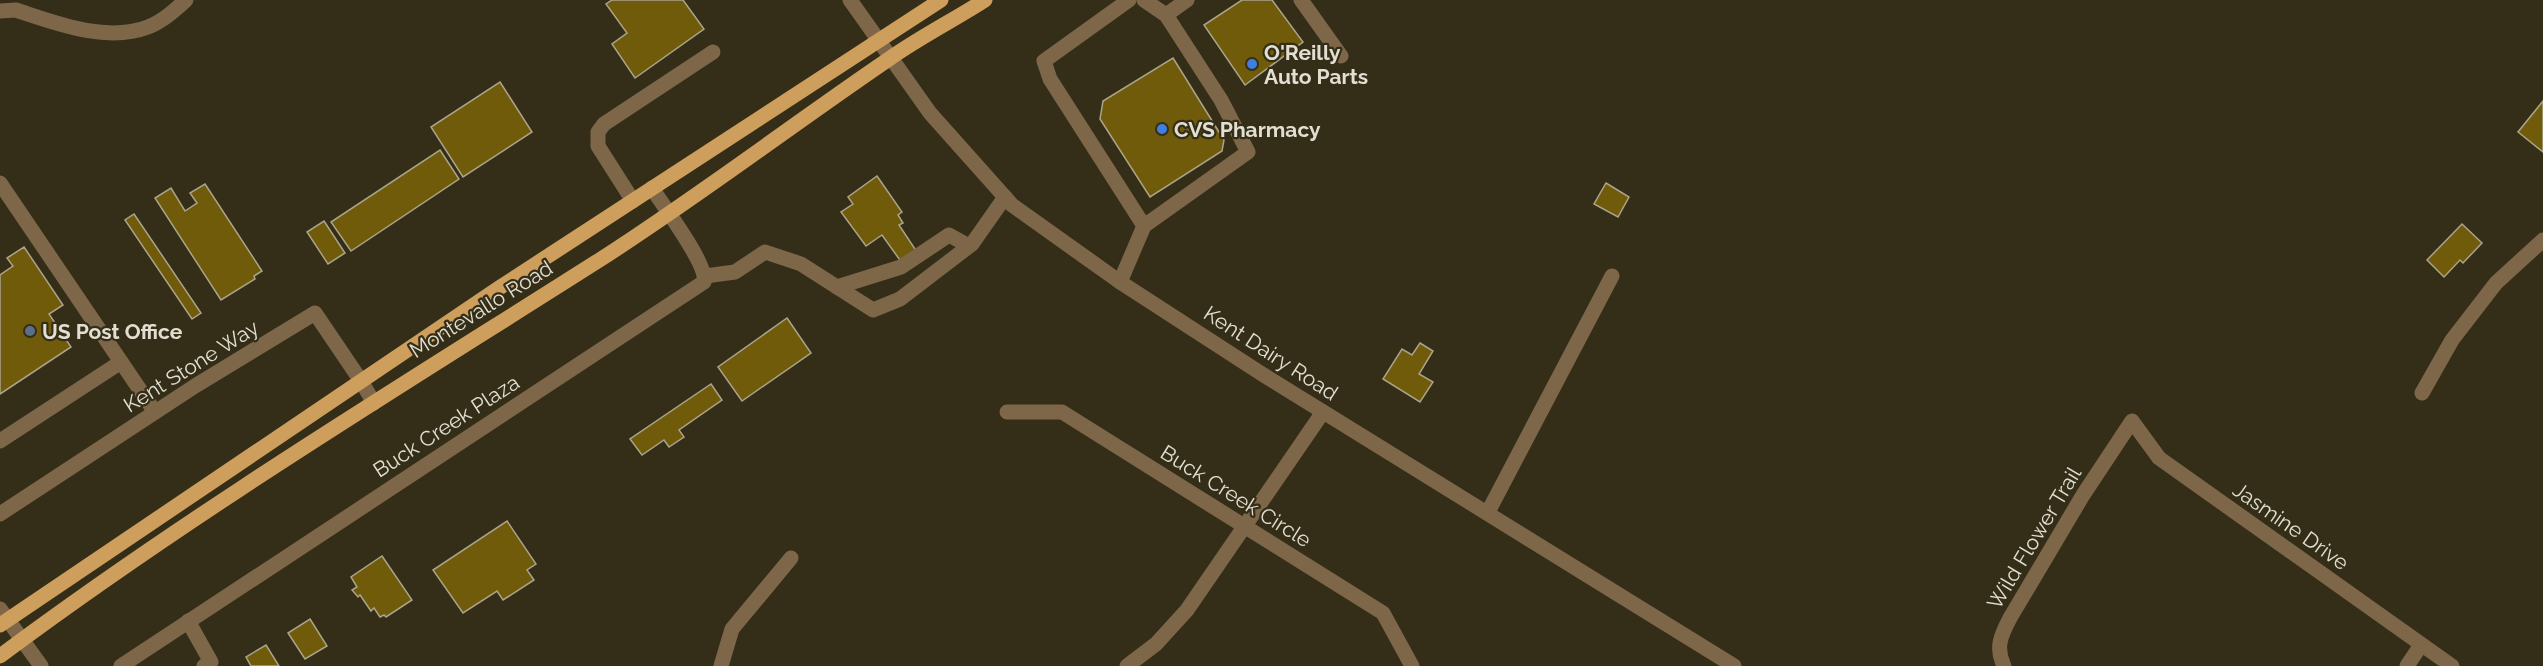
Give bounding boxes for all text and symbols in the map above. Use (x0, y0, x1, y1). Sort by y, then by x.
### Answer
place label: O'Reilly Auto Parts (1264, 40, 1368, 89)
marker: O'Reilly Auto Parts (1245, 57, 1259, 71)
place label: CVS Pharmacy (1174, 117, 1321, 142)
marker: CVS Pharmacy (1155, 122, 1169, 136)
street label: Montevallo Road (405, 255, 557, 363)
street label: Kent Dairy Road (1199, 300, 1343, 406)
street label: Kent Stone Way (119, 315, 263, 417)
place label: US Post Office (42, 319, 183, 344)
marker: US Post Office (23, 324, 37, 338)
street label: Buck Creek Plaza (368, 369, 524, 483)
street label: Buck Creek Circle (1156, 440, 1316, 552)
street label: Wild Flower Trail (1982, 462, 2086, 614)
street label: Jasmine Drive (2228, 477, 2354, 575)

